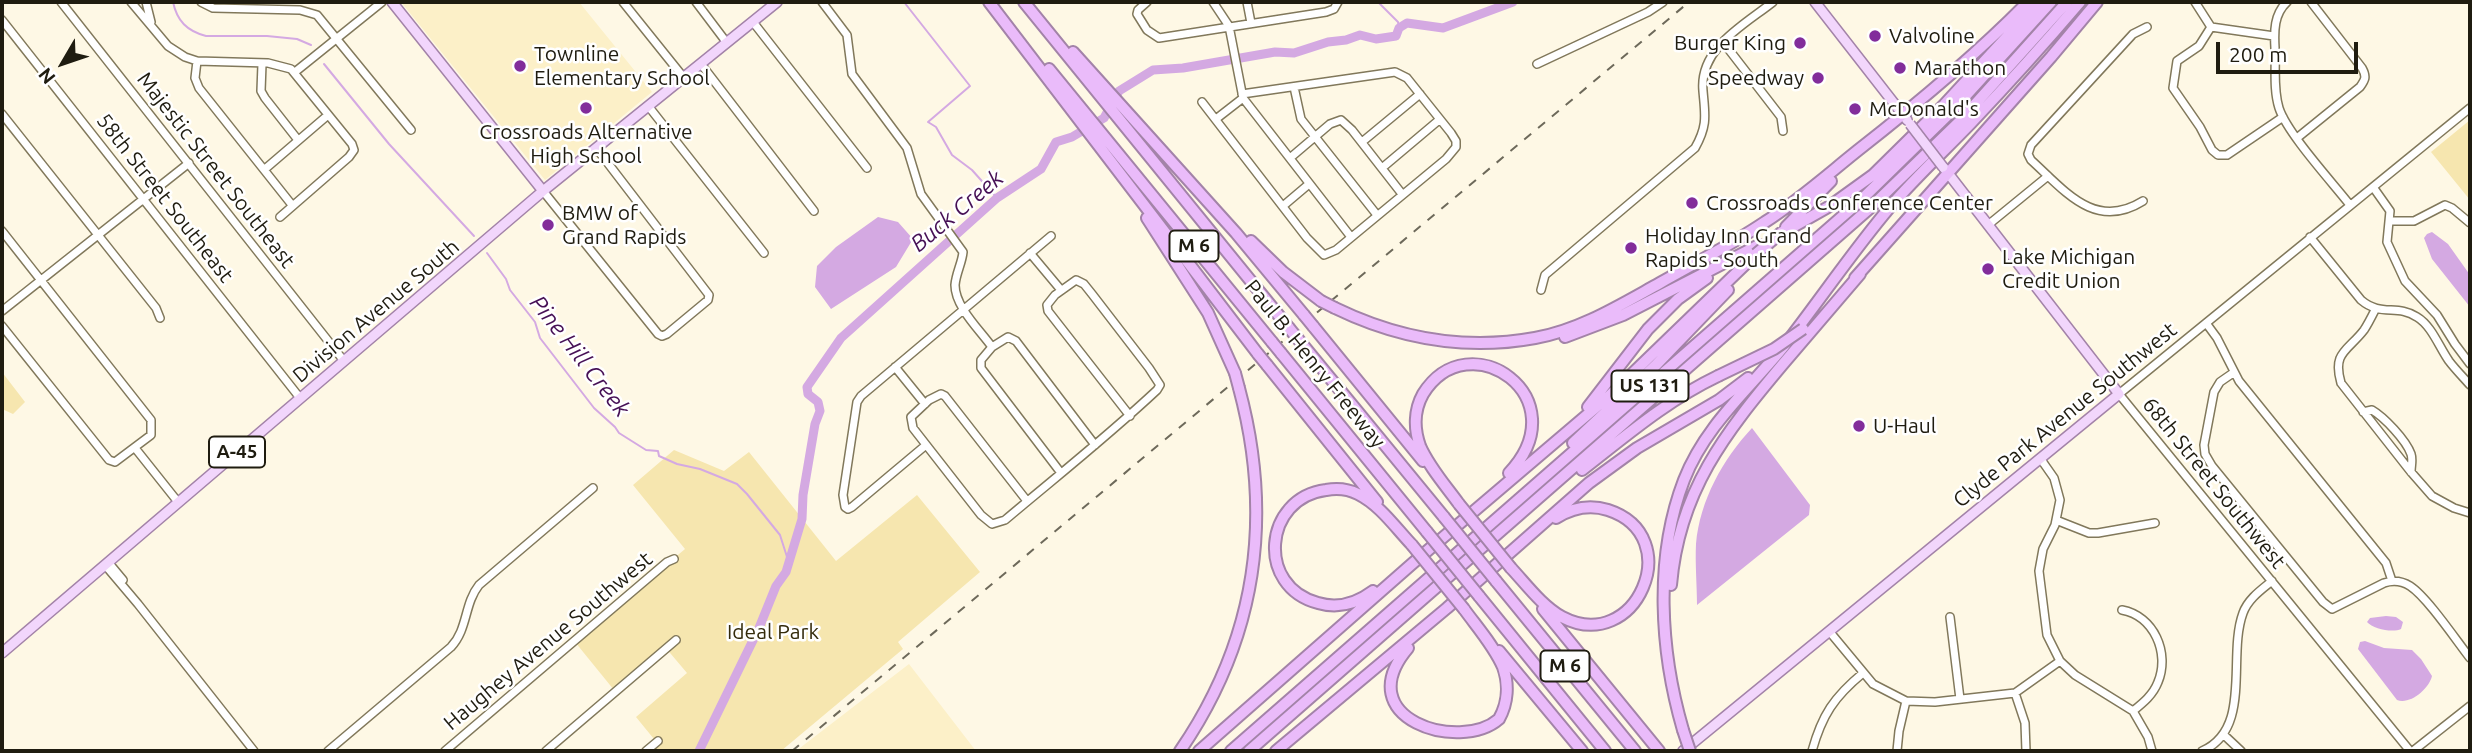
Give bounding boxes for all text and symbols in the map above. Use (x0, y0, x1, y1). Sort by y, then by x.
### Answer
place label: Valvoline (1889, 23, 1975, 49)
north arrow (28, 28, 98, 98)
marker: Valvoline (1867, 28, 1883, 44)
scale bar (2220, 28, 2362, 72)
place label: Burger King (1674, 30, 1786, 56)
marker: Burger King (1792, 35, 1808, 51)
place label: Townline Elementary School (534, 41, 710, 91)
text: 200 m (2229, 42, 2287, 66)
place label: Marathon (1914, 55, 2006, 81)
marker: Townline Elementary School (512, 58, 528, 74)
marker: Marathon (1892, 60, 1908, 76)
text: N (34, 64, 60, 89)
place label: Speedway (1708, 65, 1804, 91)
street label: Majestic Street Southeast (132, 67, 300, 273)
marker: Speedway (1810, 70, 1826, 86)
place label: McDonald's (1869, 96, 1979, 122)
marker: Crossroads Alternative High School (578, 100, 594, 116)
marker: McDonald's (1847, 101, 1863, 117)
street label: 58th Street Southeast (91, 109, 239, 287)
place label: Crossroads Alternative High School (479, 119, 693, 169)
water label: Buck Creek (905, 164, 1009, 258)
place label: Crossroads Conference Center (1706, 190, 1993, 216)
marker: Crossroads Conference Center (1684, 195, 1700, 211)
place label: BMW of Grand Rapids (562, 200, 686, 250)
marker: BMW of Grand Rapids (540, 217, 556, 233)
place label: Holiday Inn Grand Rapids - South (1645, 223, 1812, 273)
road number: M 6 (1170, 230, 1218, 262)
street label: Division Avenue South (288, 234, 464, 388)
marker: Holiday Inn Grand Rapids - South (1623, 240, 1639, 256)
place label: Lake Michigan Credit Union (2002, 244, 2135, 294)
marker: Lake Michigan Credit Union (1980, 261, 1996, 277)
street label: Paul B. Henry Freeway (1239, 275, 1391, 453)
water label: Pine Hill Creek (524, 290, 636, 422)
street label: Clyde Park Avenue Southwest (1948, 317, 2182, 513)
road number: US 131 (1612, 370, 1688, 402)
street label: 68th Street Southwest (2137, 392, 2291, 574)
place label: U-Haul (1873, 413, 1936, 439)
marker: U-Haul (1851, 418, 1867, 434)
road number: A-45 (209, 436, 265, 467)
street label: Haughey Avenue Southwest (439, 546, 657, 736)
park label: Ideal Park (727, 619, 819, 645)
road number: M 6 (1540, 650, 1590, 681)

